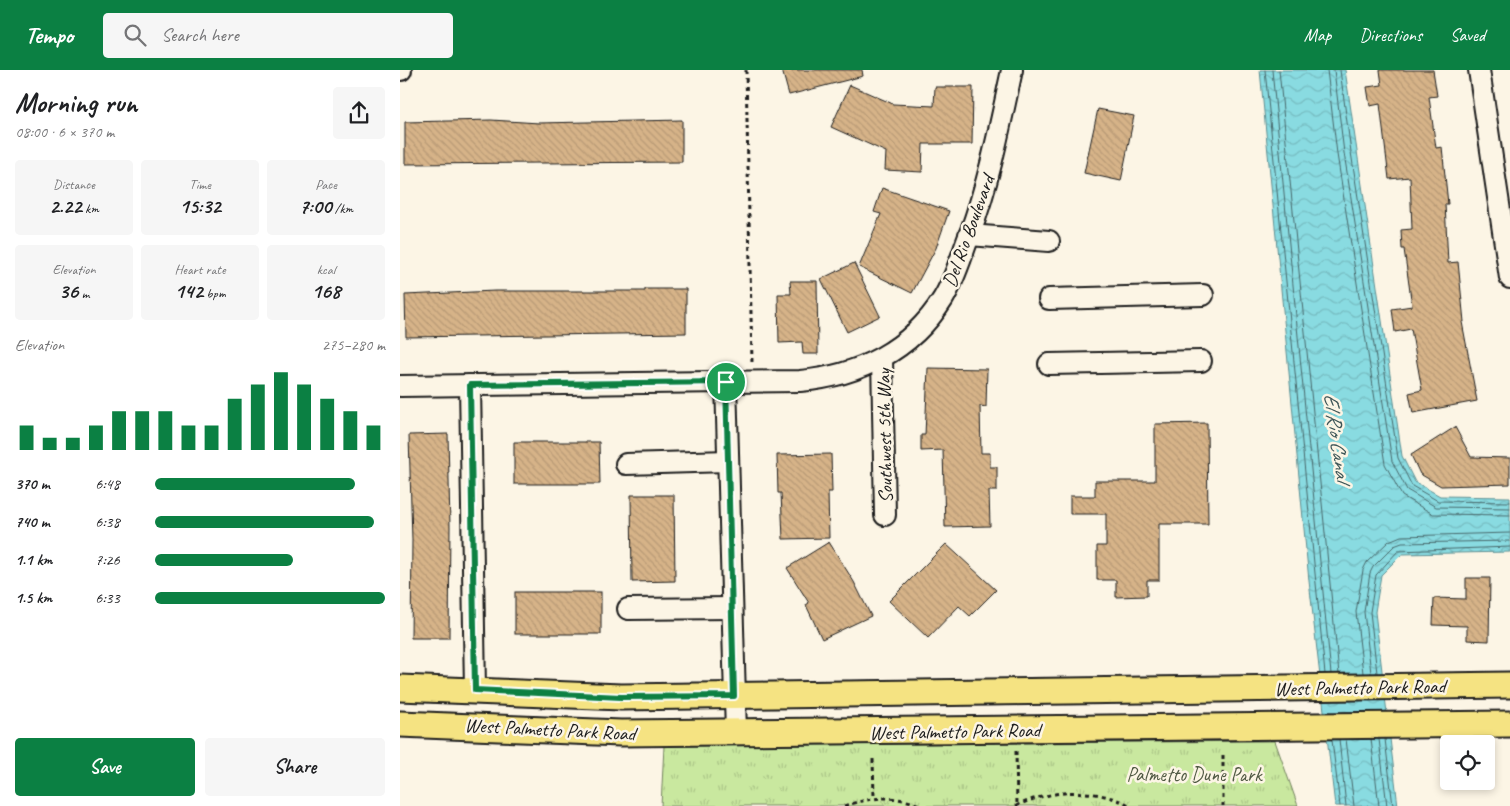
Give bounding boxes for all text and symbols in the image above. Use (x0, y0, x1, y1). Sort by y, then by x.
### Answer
search box (103, 13, 453, 58)
text: Tempo (25, 20, 73, 50)
icon: search (121, 21, 149, 49)
text: Search here (161, 23, 239, 47)
text: Map (1304, 24, 1331, 46)
text: Directions (1359, 24, 1422, 46)
text: Saved (1450, 24, 1485, 46)
text: Morning run (15, 85, 137, 120)
button: share (333, 87, 385, 139)
text: 08:00 · 6 × 370 m (15, 122, 114, 142)
street label: Del Rio Boulevard (937, 169, 1001, 291)
text: Distance (53, 176, 95, 193)
text: Time (189, 176, 211, 193)
text: Pace (315, 176, 337, 193)
text: 2.22 (49, 193, 82, 219)
text: 15:32 (179, 193, 221, 219)
text: 7:00 (299, 193, 331, 219)
text: km (82, 200, 99, 217)
text: /km (331, 200, 353, 217)
text: Elevation (52, 261, 96, 278)
text: Heart rate (174, 261, 226, 278)
text: kcal (317, 261, 335, 278)
text: 36 (59, 278, 78, 304)
text: 142 (175, 278, 203, 304)
text: 168 (312, 278, 340, 304)
text: m (78, 285, 89, 302)
text: bpm (203, 285, 225, 302)
text: Elevation (15, 335, 64, 355)
text: 275–280 m (322, 335, 385, 355)
pin (705, 361, 747, 403)
street label: Southwest 5th Way (871, 366, 898, 503)
icon: arrive (712, 368, 740, 396)
water label: El Rio Canal (1318, 391, 1357, 489)
text: 370 m (15, 474, 50, 494)
text: 6:48 (95, 474, 120, 494)
text: 740 m (15, 512, 50, 532)
text: 6:38 (95, 512, 120, 532)
text: 1.1 km (15, 550, 52, 570)
text: 7:26 (95, 550, 120, 570)
text: 1.5 km (15, 588, 52, 608)
text: 6:33 (95, 588, 120, 608)
street label: West Palmetto Park Road (1274, 673, 1449, 701)
street label: West Palmetto Park Road (464, 713, 639, 747)
street label: West Palmetto Park Road (869, 717, 1044, 745)
map controls (1440, 735, 1495, 790)
button: locate (1440, 735, 1495, 790)
button: Save (15, 738, 195, 796)
button: Share (205, 738, 385, 796)
park label: Palmetto Dune Park (1127, 762, 1263, 787)

